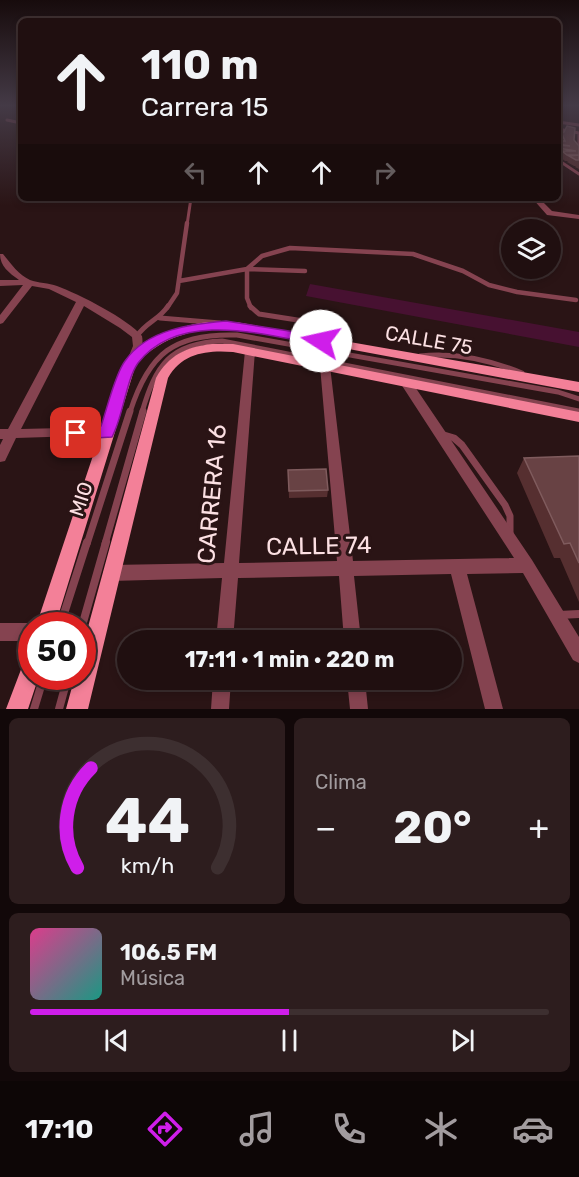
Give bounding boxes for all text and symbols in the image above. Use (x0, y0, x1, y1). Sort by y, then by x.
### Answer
text: 110 m (141, 40, 259, 90)
icon: ahead (42, 42, 120, 120)
text: Carrera 15 (141, 91, 268, 123)
icon: left (179, 156, 212, 189)
icon: ahead (242, 156, 275, 189)
icon: ahead (305, 156, 338, 189)
icon: right (368, 156, 401, 189)
map controls (501, 219, 561, 279)
button: layers (501, 219, 561, 279)
position arrow (289, 309, 353, 373)
street label: CALLE 75 (383, 321, 475, 359)
pin (50, 407, 101, 458)
icon: arrive (59, 416, 92, 449)
street label: CARRERA 16 (192, 423, 232, 565)
street label: MIO (64, 479, 98, 519)
street label: CALLE 74 (266, 531, 372, 561)
speed limit sign: 50 (18, 612, 96, 690)
text: 17:11 · 1 min · 220 m (185, 646, 394, 673)
text: Clima (315, 770, 367, 794)
text: 44 (104, 784, 190, 858)
text: 20° (393, 801, 472, 854)
text: − (315, 808, 336, 847)
text: + (528, 808, 549, 847)
text: km/h (120, 853, 174, 878)
text: 106.5 FM (120, 939, 217, 966)
text: Música (120, 966, 185, 990)
icon: previous (100, 1024, 133, 1057)
icon: pause (273, 1024, 306, 1057)
icon: next (446, 1024, 479, 1057)
icon: directions (144, 1108, 186, 1150)
icon: music (236, 1108, 278, 1150)
icon: phone (328, 1108, 370, 1150)
icon: climate (420, 1108, 462, 1150)
icon: car (512, 1108, 554, 1150)
text: 17:10 (25, 1113, 94, 1145)

